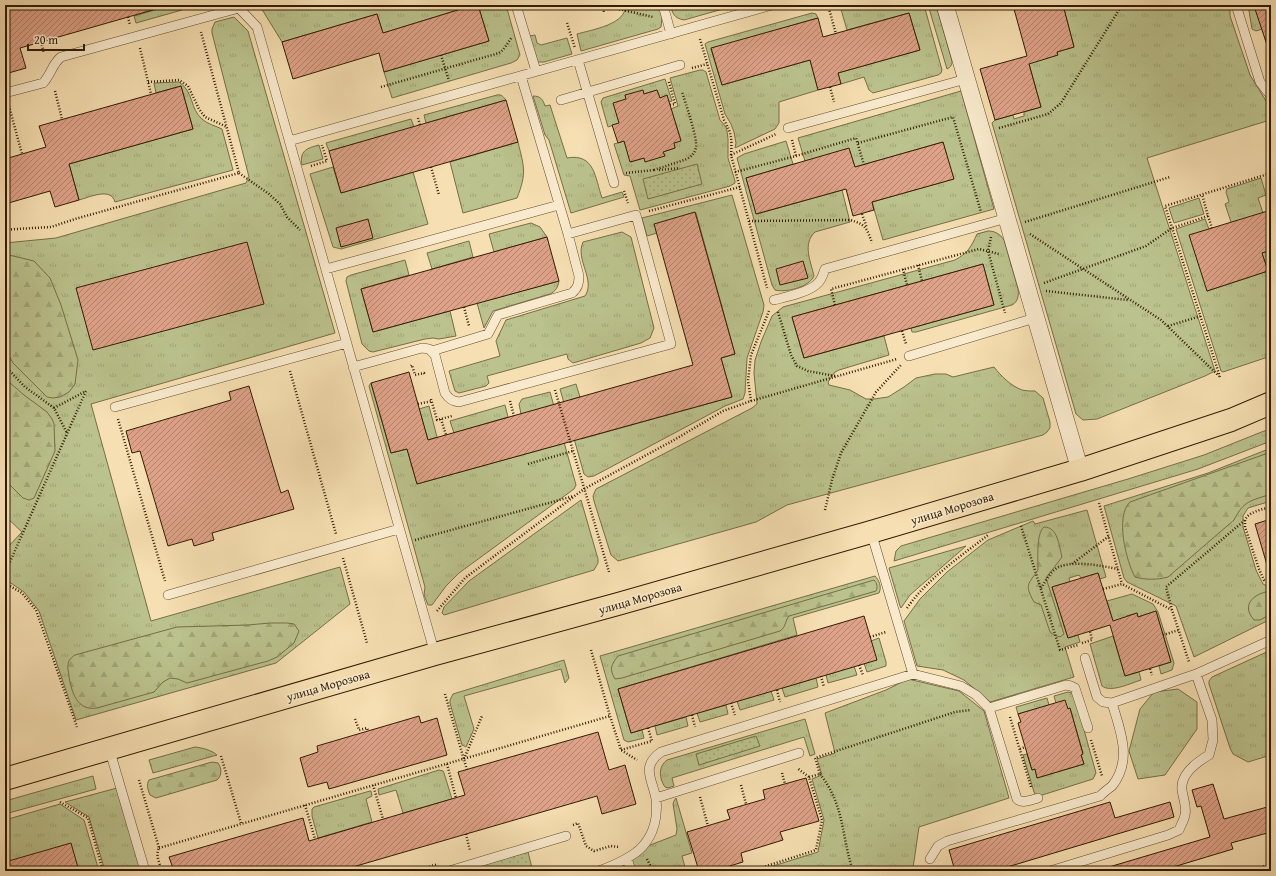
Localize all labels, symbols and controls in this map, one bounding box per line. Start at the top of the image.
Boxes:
scale bar [28,26,84,52]
text: 20 m [34,31,58,48]
street label: улица Морозова [907,487,996,529]
street label: улица Морозова [595,578,684,618]
street label: улица Морозова [283,665,372,705]

